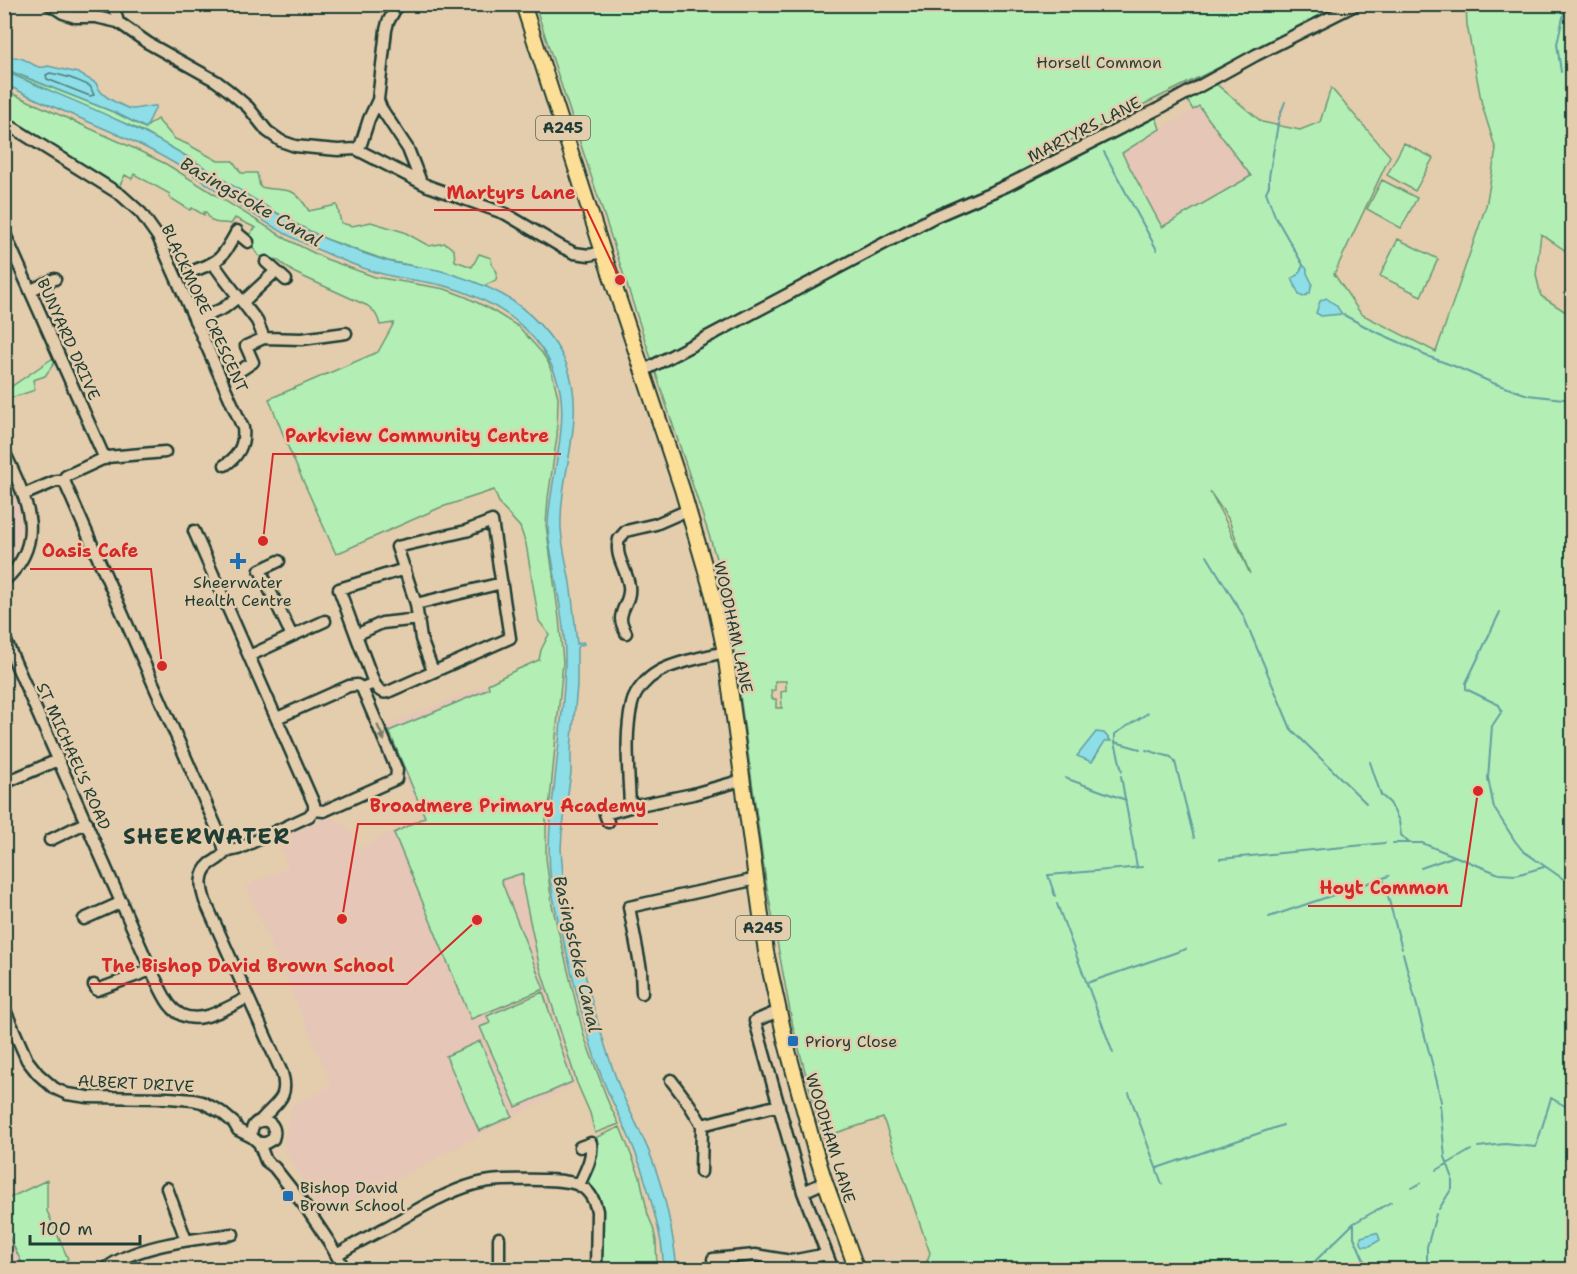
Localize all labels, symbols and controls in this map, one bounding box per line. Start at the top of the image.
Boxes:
park label: Horsell Common [1036,52,1162,73]
street label: MARTYRS LANE [1024,92,1145,167]
road number: A245 [536,116,590,140]
water label: Basingstoke Canal [175,151,327,253]
callout: Martyrs Lane [434,174,587,210]
text: Martyrs Lane [446,181,576,205]
street label: BLACKMORE CRESCENT [156,221,253,396]
street label: BUNYARD DRIVE [32,275,105,403]
callout: Parkview Community Centre [273,418,561,454]
text: Parkview Community Centre [285,424,549,448]
callout: Oasis Cafe [30,533,151,569]
text: Oasis Cafe [42,539,138,563]
marker: Sheerwater Health Centre [229,552,247,570]
street label: WOODHAM LANE [709,559,758,695]
place label: Sheerwater Health Centre [184,572,292,611]
street label: ST MICHAEL'S ROAD [32,679,116,833]
one-way arrow [377,725,386,742]
callout: Broadmere Primary Academy [358,788,658,824]
text: Broadmere Primary Academy [370,794,646,818]
district label: SHEERWATER [123,822,291,851]
callout: Hoyt Common [1308,870,1461,906]
water label: Basingstoke Canal [547,873,607,1035]
text: Hoyt Common [1320,876,1449,900]
road number: A245 [736,916,790,940]
callout: The Bishop David Brown School [90,948,407,984]
text: The Bishop David Brown School [102,954,394,978]
place label: Priory Close [805,1031,897,1052]
marker: Priory Close [786,1034,800,1048]
street label: ALBERT DRIVE [77,1070,195,1097]
street label: WOODHAM LANE [801,1071,860,1206]
place label: Bishop David Brown School [300,1177,405,1216]
marker: Bishop David Brown School [281,1189,295,1203]
scale bar [30,1208,140,1246]
text: 100 m [39,1217,93,1241]

